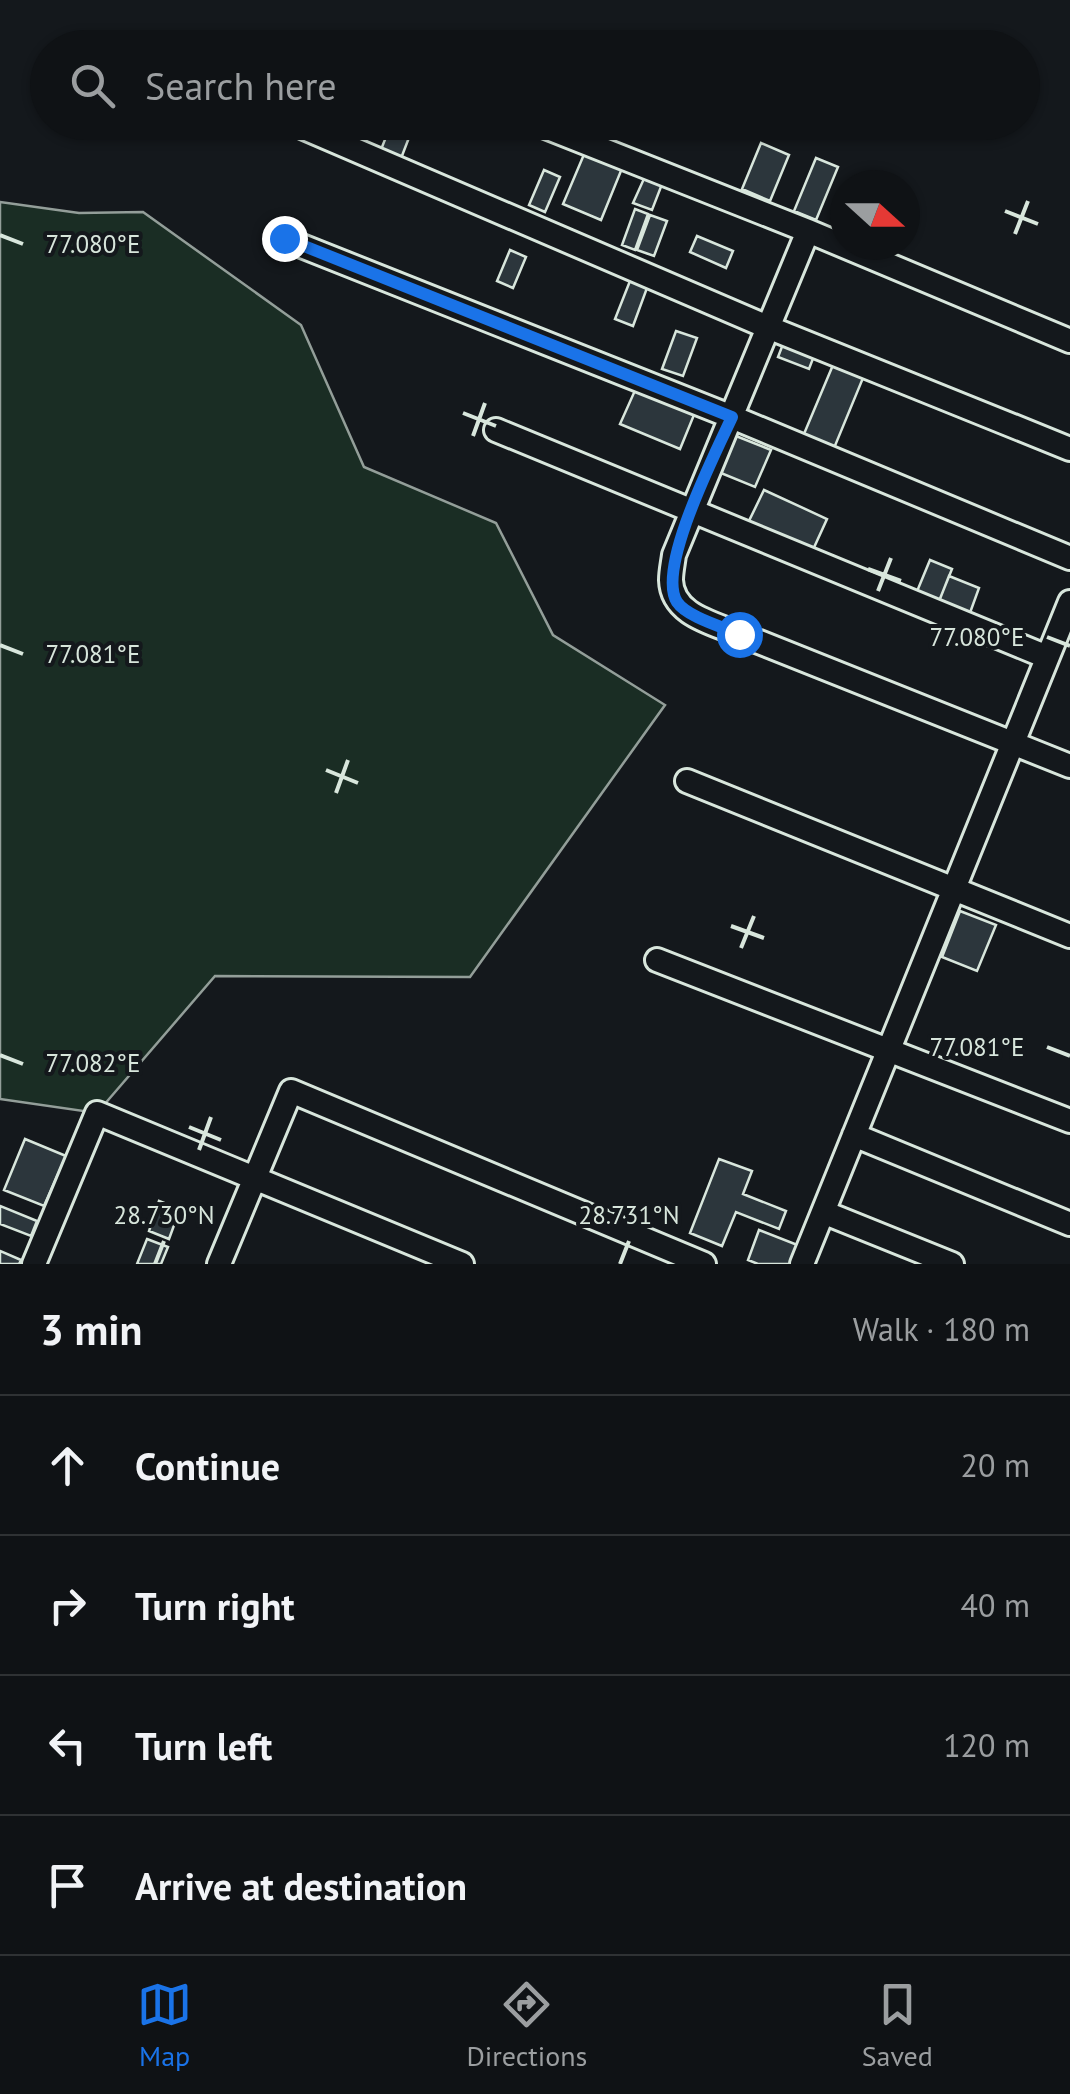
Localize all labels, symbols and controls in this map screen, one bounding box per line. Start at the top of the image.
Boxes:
search box [30,30,1040,140]
icon: search [65,58,120,113]
text: Search here [145,61,337,110]
north arrow [830,170,920,260]
route end [262,216,308,262]
text: 77.080°E [46,228,140,260]
route start [717,612,763,658]
text: 77.080°E [930,621,1024,653]
text: 77.081°E [46,638,140,670]
text: 77.081°E [930,1031,1024,1063]
text: 77.082°E [46,1047,140,1079]
text: 28.730°N [114,1199,214,1231]
text: 28.731°N [579,1199,679,1231]
text: 3 min [40,1302,142,1357]
text: Walk · 180 m [853,1308,1030,1350]
icon: ahead [40,1438,95,1493]
text: Continue [135,1441,280,1490]
text: 20 m [961,1444,1030,1486]
icon: right [40,1578,95,1633]
text: Turn right [135,1581,295,1630]
text: 40 m [961,1584,1030,1626]
icon: left [40,1718,95,1773]
text: Turn left [135,1721,272,1770]
text: 120 m [943,1724,1030,1766]
icon: arrive [40,1858,95,1913]
text: Arrive at destination [135,1861,467,1910]
tab: Map [137,1977,192,2074]
tab: Directions [466,1977,587,2074]
tab: Saved [862,1977,933,2074]

